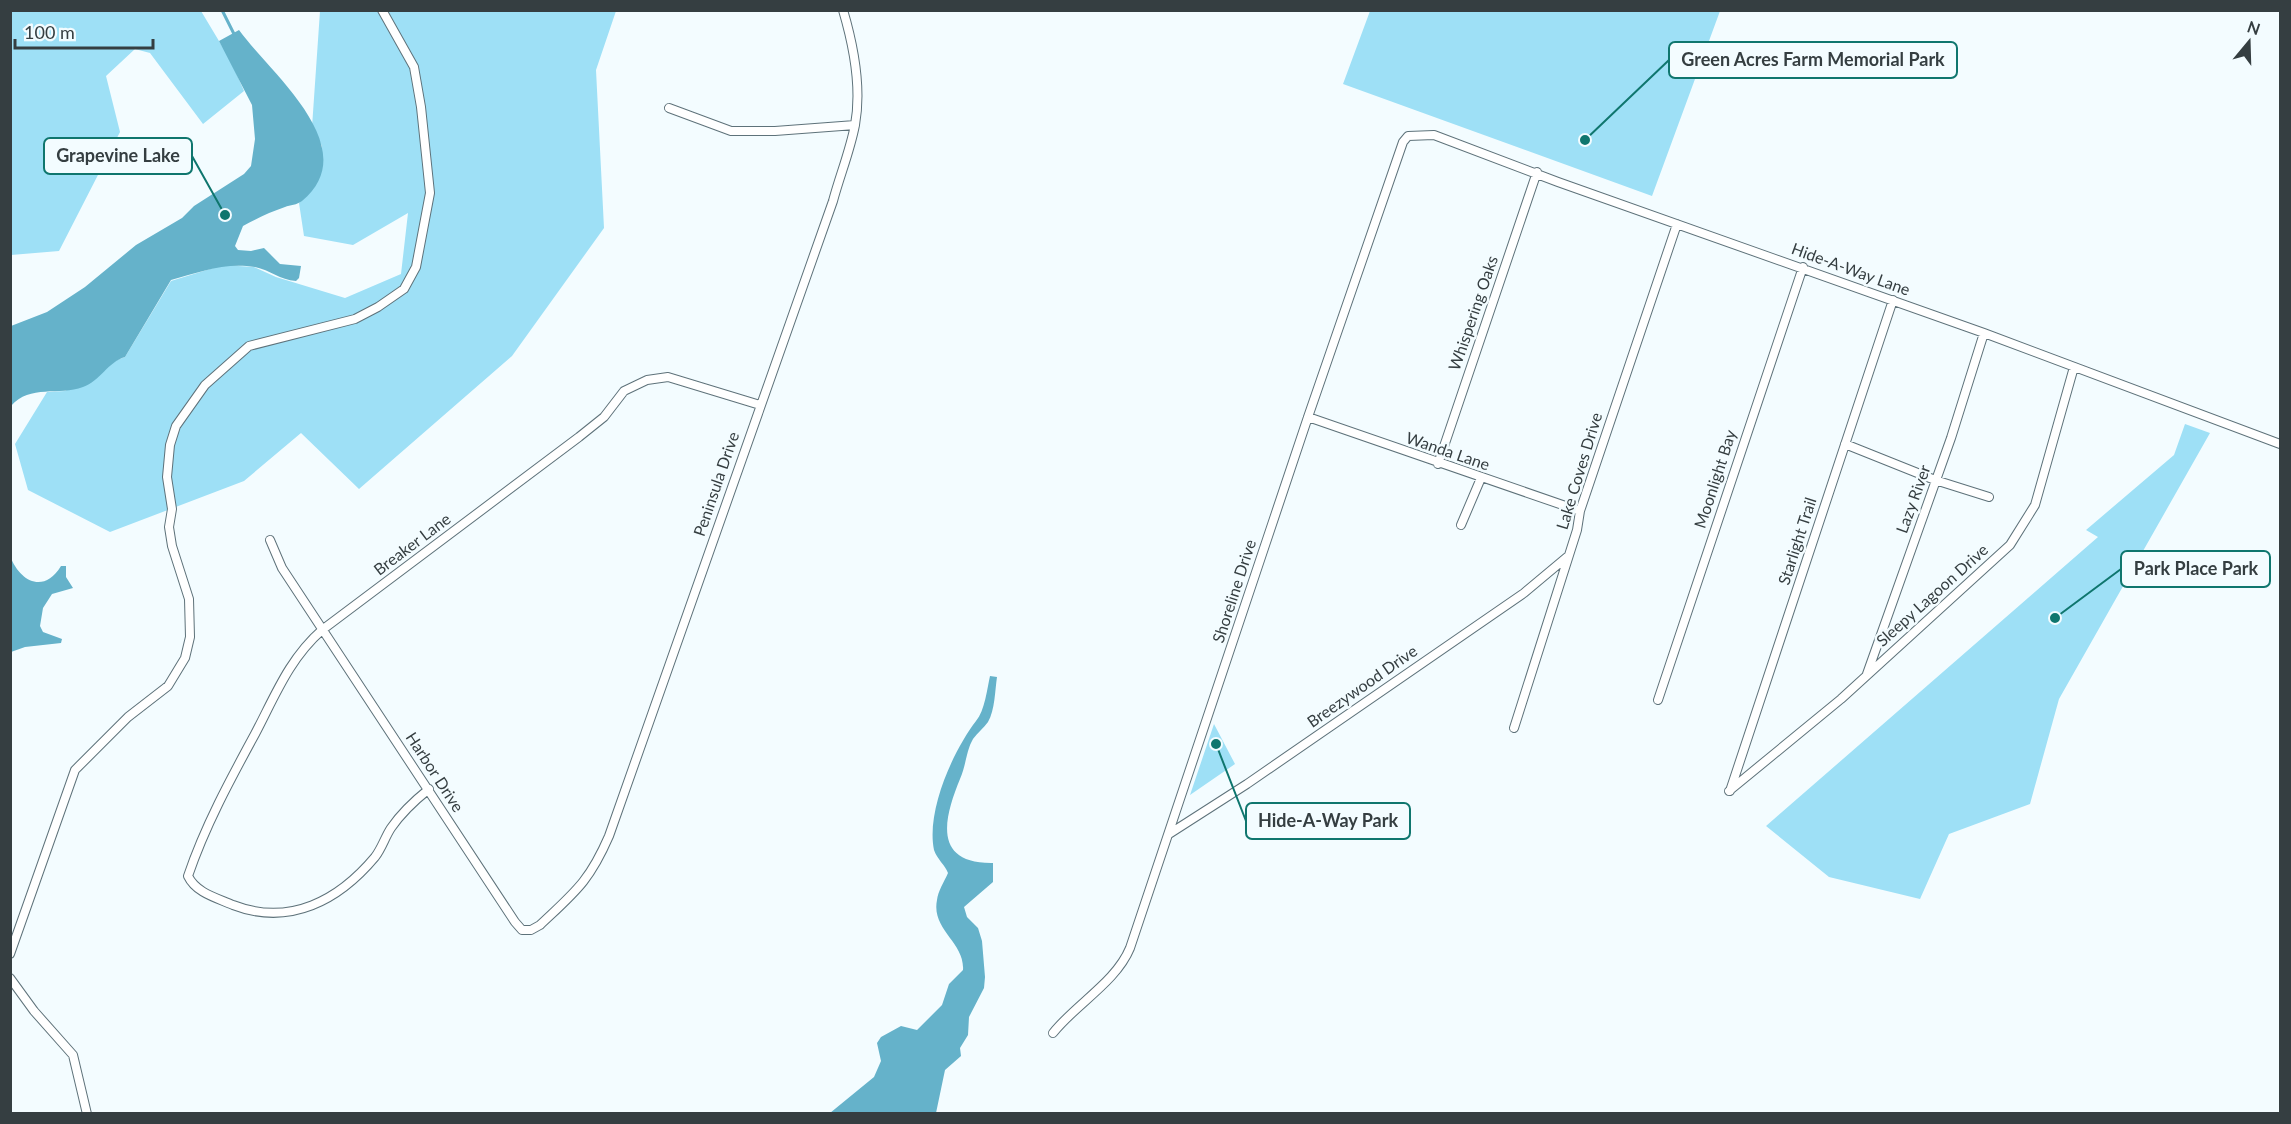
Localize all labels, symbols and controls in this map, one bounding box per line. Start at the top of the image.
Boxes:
scale bar [15,12,153,50]
north arrow [2219,12,2279,72]
text: N [2245,16,2263,38]
text: 100 m [24,21,75,43]
callout: Green Acres Farm Memorial Park [1669,42,1957,78]
text: Green Acres Farm Memorial Park [1681,48,1945,70]
callout: Grapevine Lake [44,138,192,174]
text: Grapevine Lake [56,144,180,166]
street label: Hide-A-Way Lane [1789,238,1913,299]
street label: Whispering Oaks [1444,253,1501,373]
street label: Lake Coves Drive [1552,410,1605,532]
street label: Moonlight Bay [1690,426,1740,531]
street label: Wanda Lane [1404,427,1492,474]
street label: Peninsula Drive [689,429,742,539]
street label: Lazy River [1891,462,1934,536]
street label: Starlight Trail [1773,495,1820,587]
street label: Breaker Lane [370,509,454,579]
street label: Shoreline Drive [1208,537,1259,645]
street label: Sleepy Lagoon Drive [1872,540,1991,650]
callout: Park Place Park [2121,551,2270,587]
text: Park Place Park [2134,557,2259,579]
street label: Breezywood Drive [1303,641,1420,731]
street label: Harbor Drive [403,728,468,815]
callout: Hide-A-Way Park [1246,803,1410,839]
text: Hide-A-Way Park [1258,809,1398,831]

